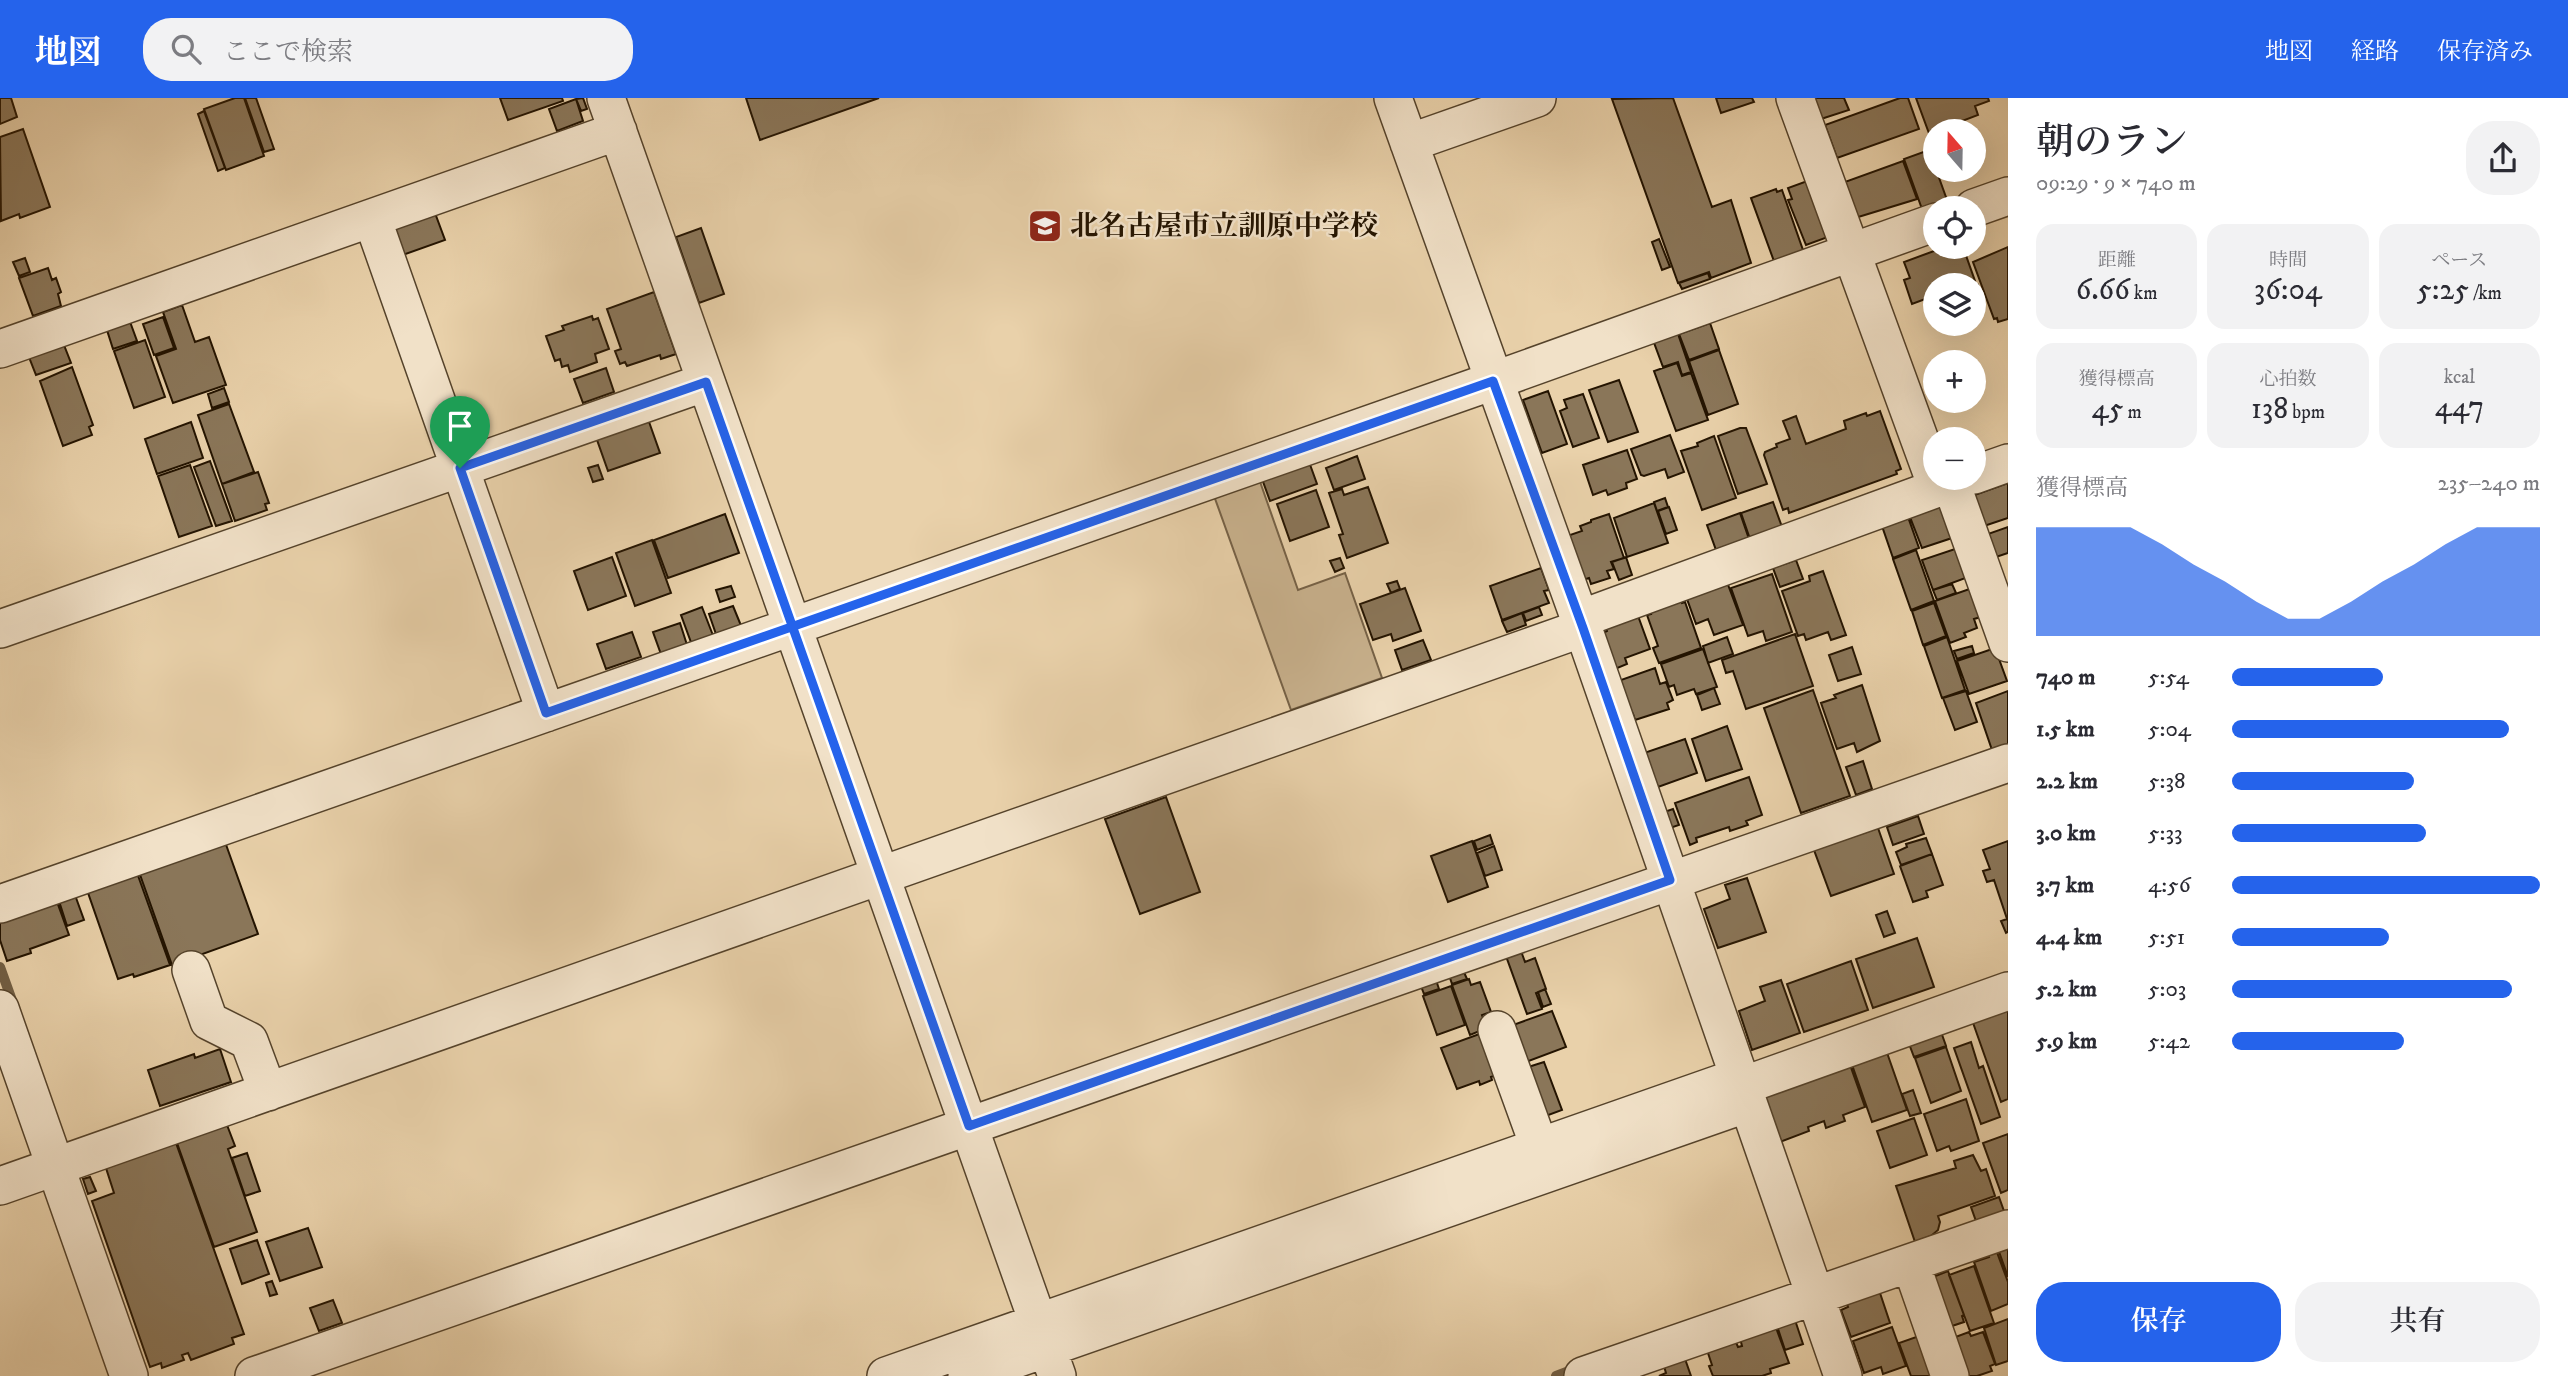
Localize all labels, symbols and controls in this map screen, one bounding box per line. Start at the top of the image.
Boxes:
search box [143,18,633,81]
icon: search [167,30,205,68]
text: 地図 [35,33,101,74]
text: ここで検索 [223,36,353,69]
text: 地図 [2265,37,2313,67]
text: 経路 [2351,37,2399,67]
text: 保存済み [2437,37,2533,67]
north arrow [1923,119,1986,182]
map controls [1923,119,1986,490]
text: 朝のラン [2036,119,2188,167]
button: share [2466,121,2540,195]
text: 09:29 · 9 × 740 m [2036,169,2196,198]
button: locate [1923,196,1986,259]
school or university icon: 北名古屋市立訓原中学校 [1026,207,1064,245]
place label: 北名古屋市立訓原中学校 [1070,209,1378,244]
text: 距離 [2098,249,2136,272]
text: 時間 [2269,249,2307,272]
text: ペース [2431,249,2487,272]
text: 6.66 [2076,272,2130,309]
text: 36:04 [2254,272,2322,309]
text: 5:25 [2417,272,2469,309]
button: layers [1923,273,1986,336]
text: km [2130,282,2158,305]
text: /km [2469,282,2502,305]
button: + [1923,350,1986,413]
text: kcal [2444,366,2475,389]
text: 獲得標高 [2079,368,2155,391]
text: 心拍数 [2259,368,2317,391]
text: 447 [2435,389,2484,426]
text: 45 [2091,391,2123,428]
text: 138 [2251,391,2288,428]
pin [430,396,490,468]
text: m [2123,401,2142,424]
text: bpm [2288,401,2325,424]
icon: arrive [441,407,479,445]
button: − [1923,427,1986,490]
text: 235–240 m [2437,469,2540,498]
text: 獲得標高 [2036,474,2128,503]
text: 740 m [2036,663,2096,692]
text: 5:54 [2148,663,2189,692]
text: 1.5 km [2036,715,2095,744]
text: 5:04 [2148,715,2191,744]
text: 2.2 km [2036,767,2098,796]
text: 5:38 [2148,767,2186,796]
text: 3.0 km [2036,819,2096,848]
text: 5:33 [2148,819,2183,848]
text: 3.7 km [2036,871,2094,900]
text: 4:56 [2148,871,2191,900]
text: 4.4 km [2036,923,2102,952]
text: 5:51 [2148,923,2185,952]
text: 5.2 km [2036,975,2097,1004]
text: 5:03 [2148,975,2186,1004]
text: 5.9 km [2036,1027,2097,1056]
text: 5:42 [2148,1027,2190,1056]
button: 保存 [2036,1282,2281,1362]
button: 共有 [2295,1282,2540,1362]

